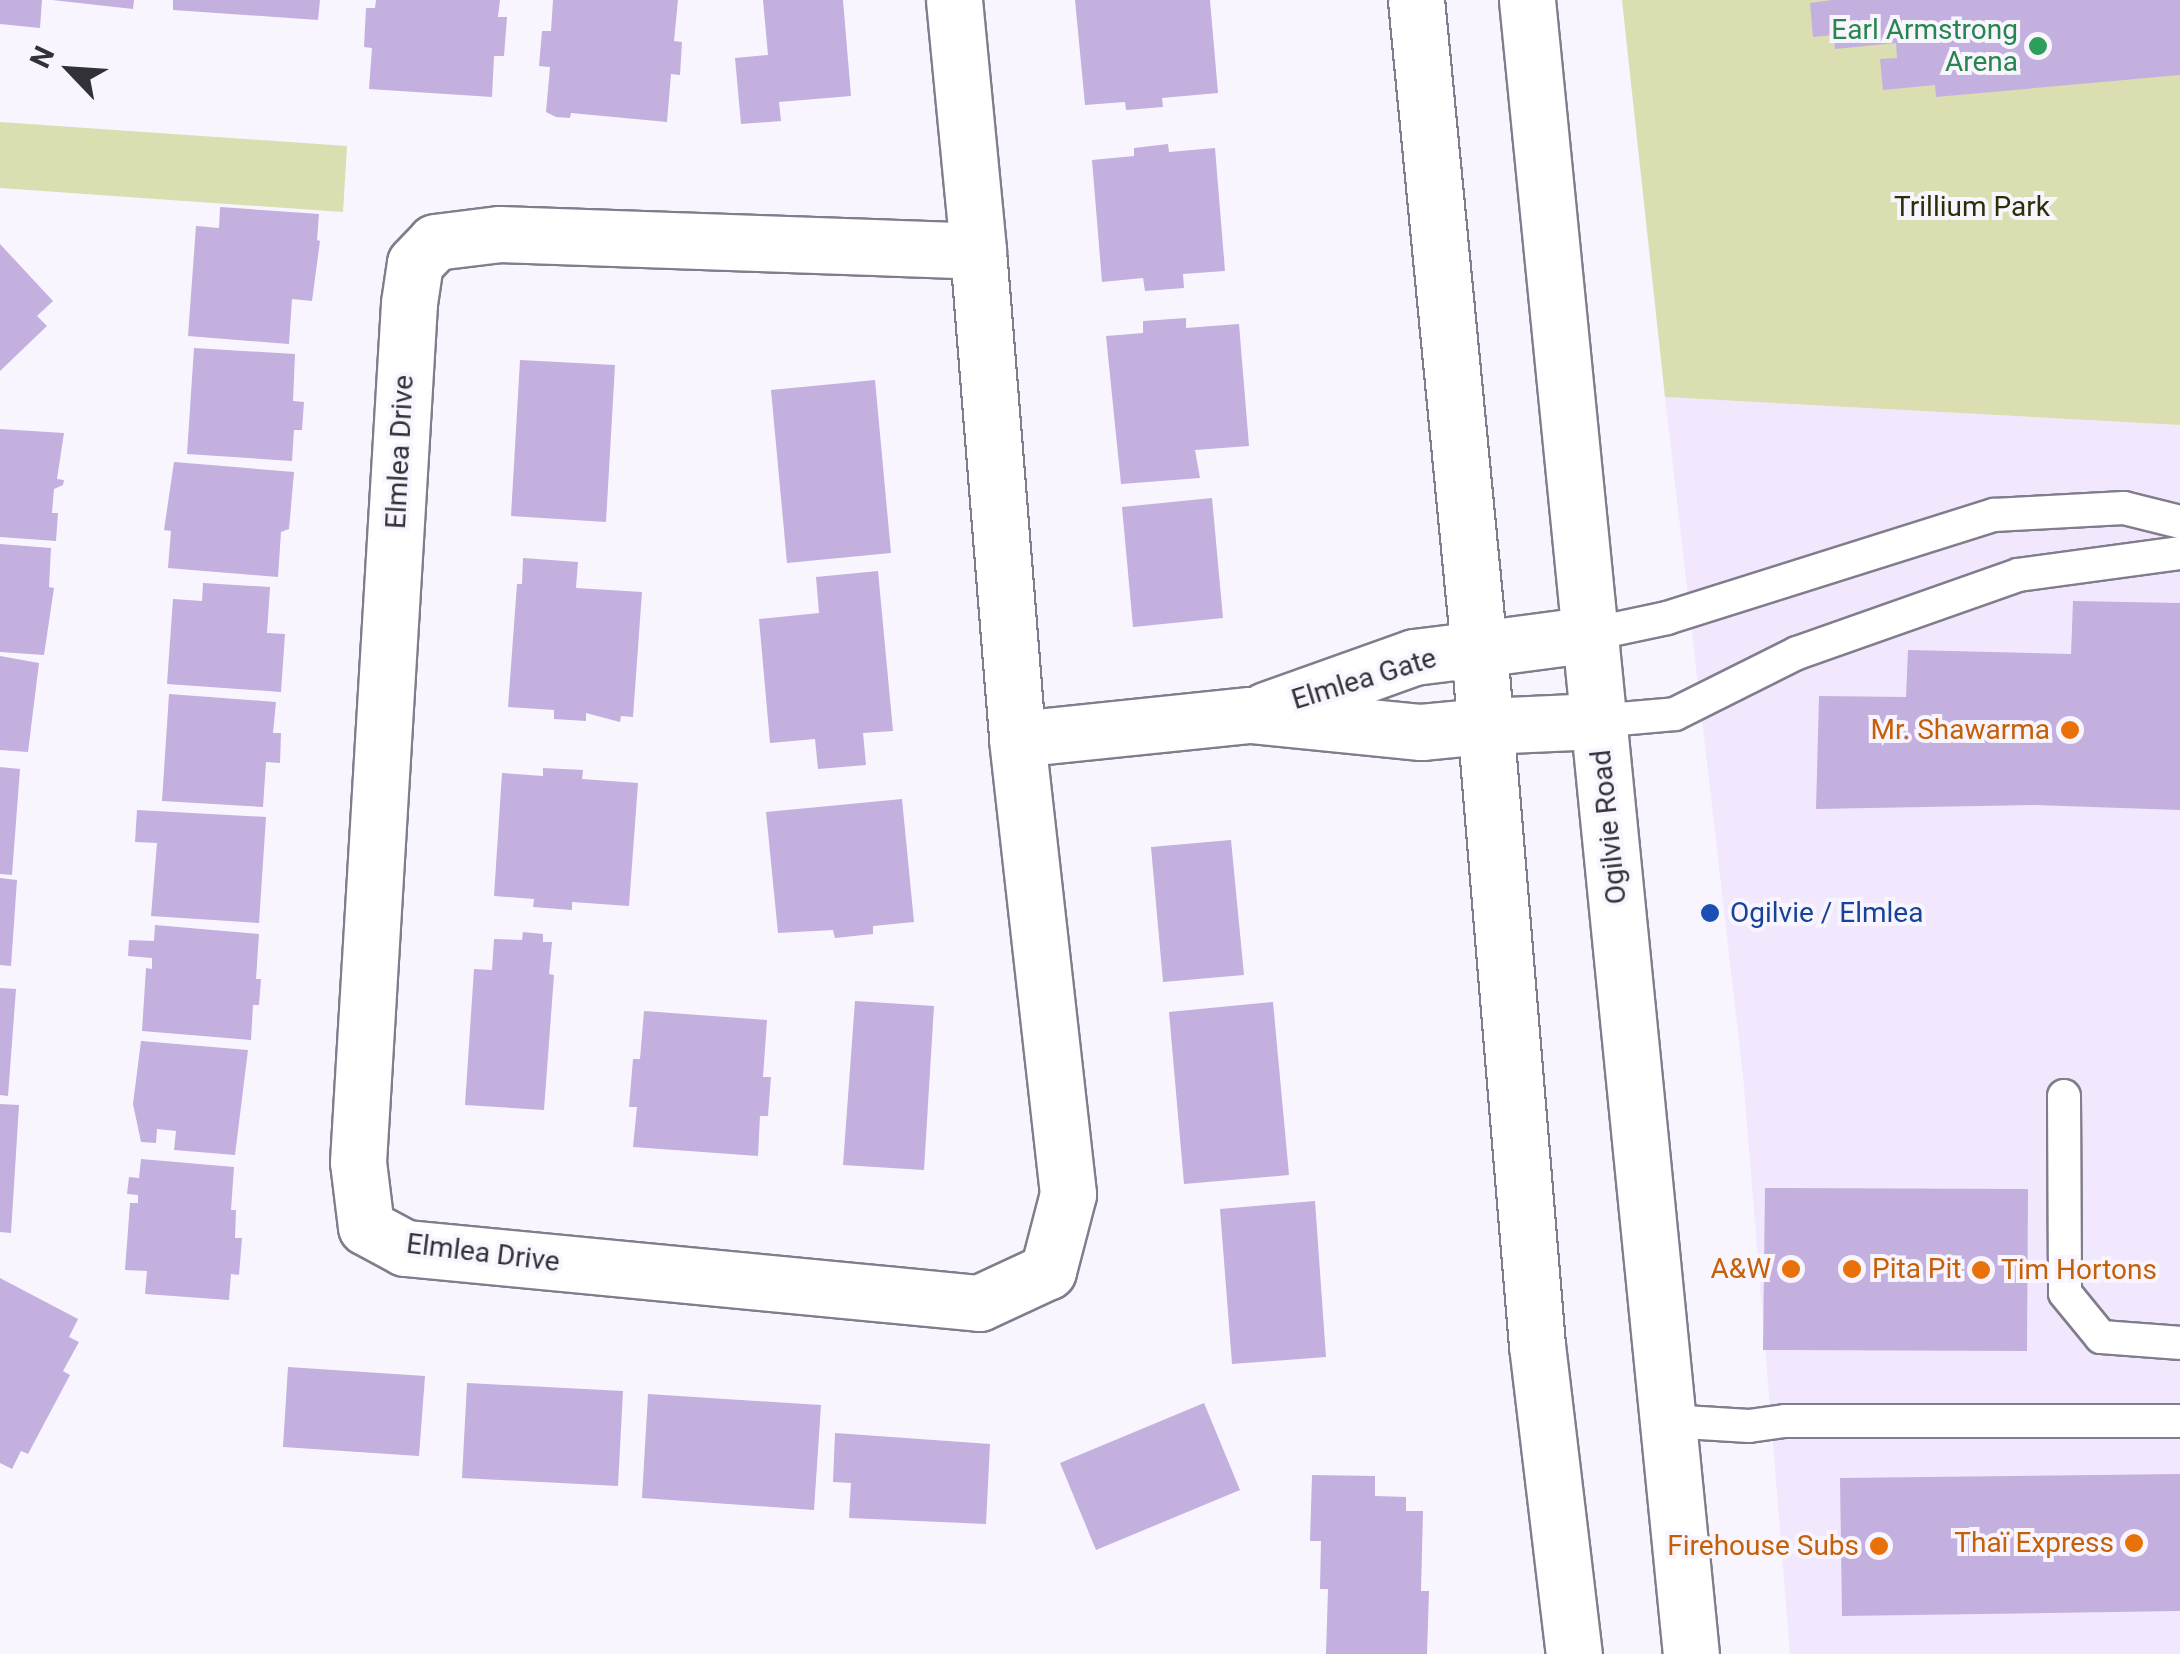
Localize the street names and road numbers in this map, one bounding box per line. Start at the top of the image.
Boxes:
street label: Elmlea Drive [379,374,421,530]
street label: Elmlea Gate [1288,641,1440,717]
street label: Ogilvie Road [1584,748,1634,906]
street label: Elmlea Drive [405,1227,561,1279]

